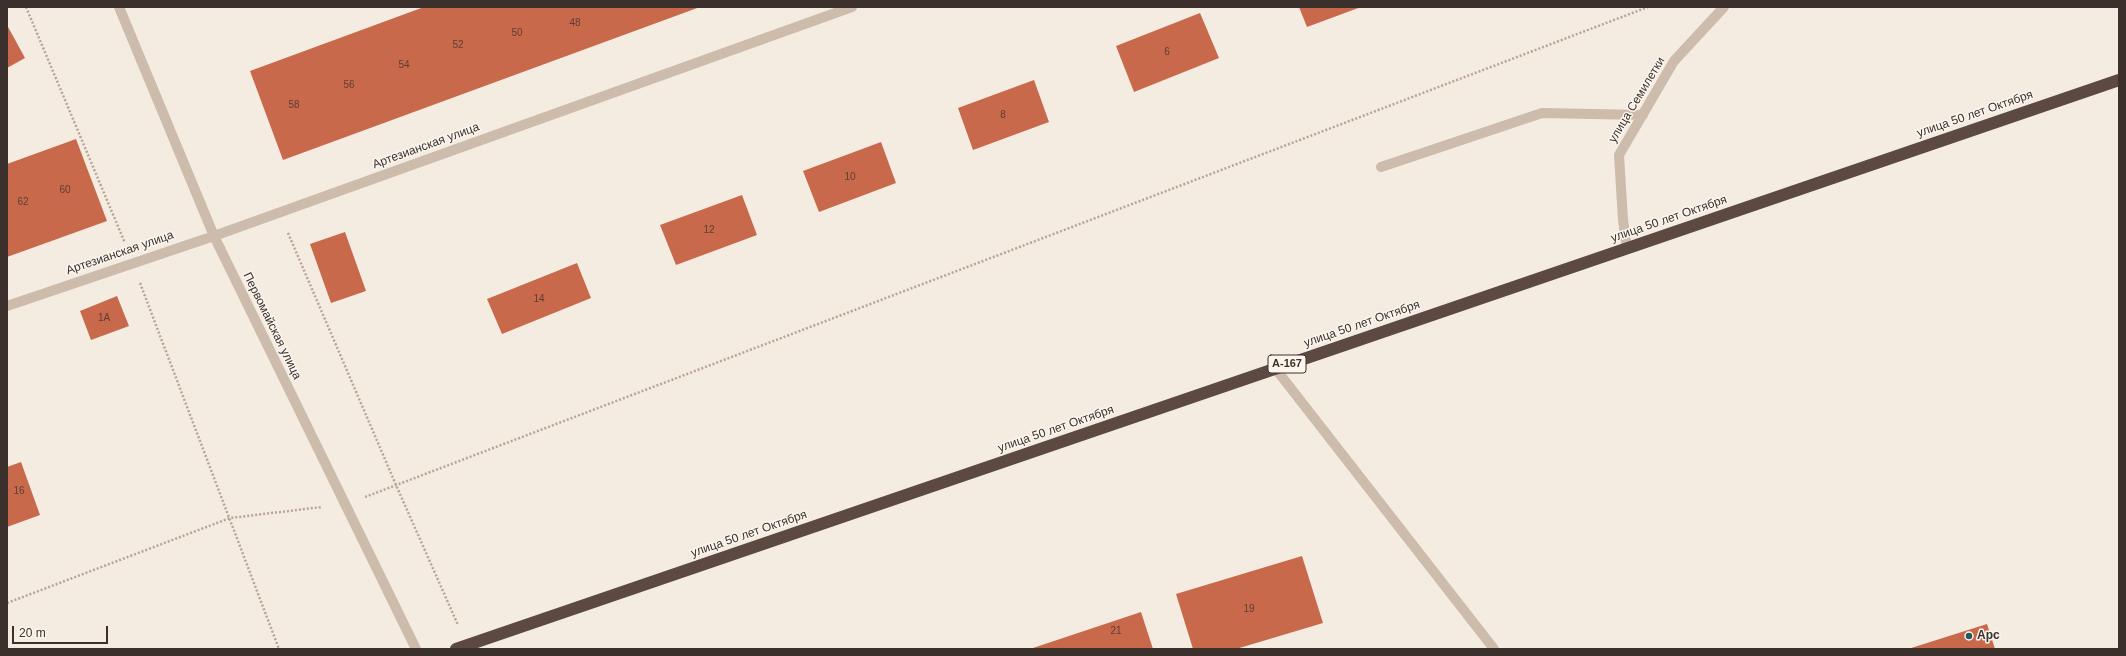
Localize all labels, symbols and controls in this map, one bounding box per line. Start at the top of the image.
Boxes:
house number: 48 [569,17,581,29]
house number: 50 [511,27,523,39]
house number: 52 [452,39,464,51]
house number: 6 [1164,46,1170,58]
street label: улица Семилетки [1606,55,1668,145]
house number: 54 [398,59,410,71]
house number: 56 [343,79,355,91]
street label: улица 50 лет Октября [1915,87,2035,141]
house number: 58 [288,99,300,111]
house number: 8 [1000,109,1006,121]
street label: Артезианская улица [371,120,481,172]
house number: 10 [844,171,856,183]
house number: 60 [59,184,71,196]
street label: улица 50 лет Октября [1609,192,1729,246]
house number: 62 [17,196,29,208]
house number: 12 [703,224,715,236]
street label: Артезианская улица [64,228,176,278]
street label: Первомайская улица [240,270,304,382]
house number: 14 [533,293,545,305]
street label: улица 50 лет Октября [1302,297,1422,351]
house number: 1А [98,312,110,324]
road number: А-167 [1268,355,1306,373]
street label: улица 50 лет Октября [996,402,1116,456]
house number: 16 [13,485,25,497]
street label: улица 50 лет Октября [689,507,809,561]
house number: 19 [1243,603,1255,615]
scale bar [14,618,110,644]
house number: 21 [1110,625,1122,637]
text: 20 m [19,626,46,640]
place label: Арс [1977,629,2000,643]
marker: Арс [1964,631,1974,641]

